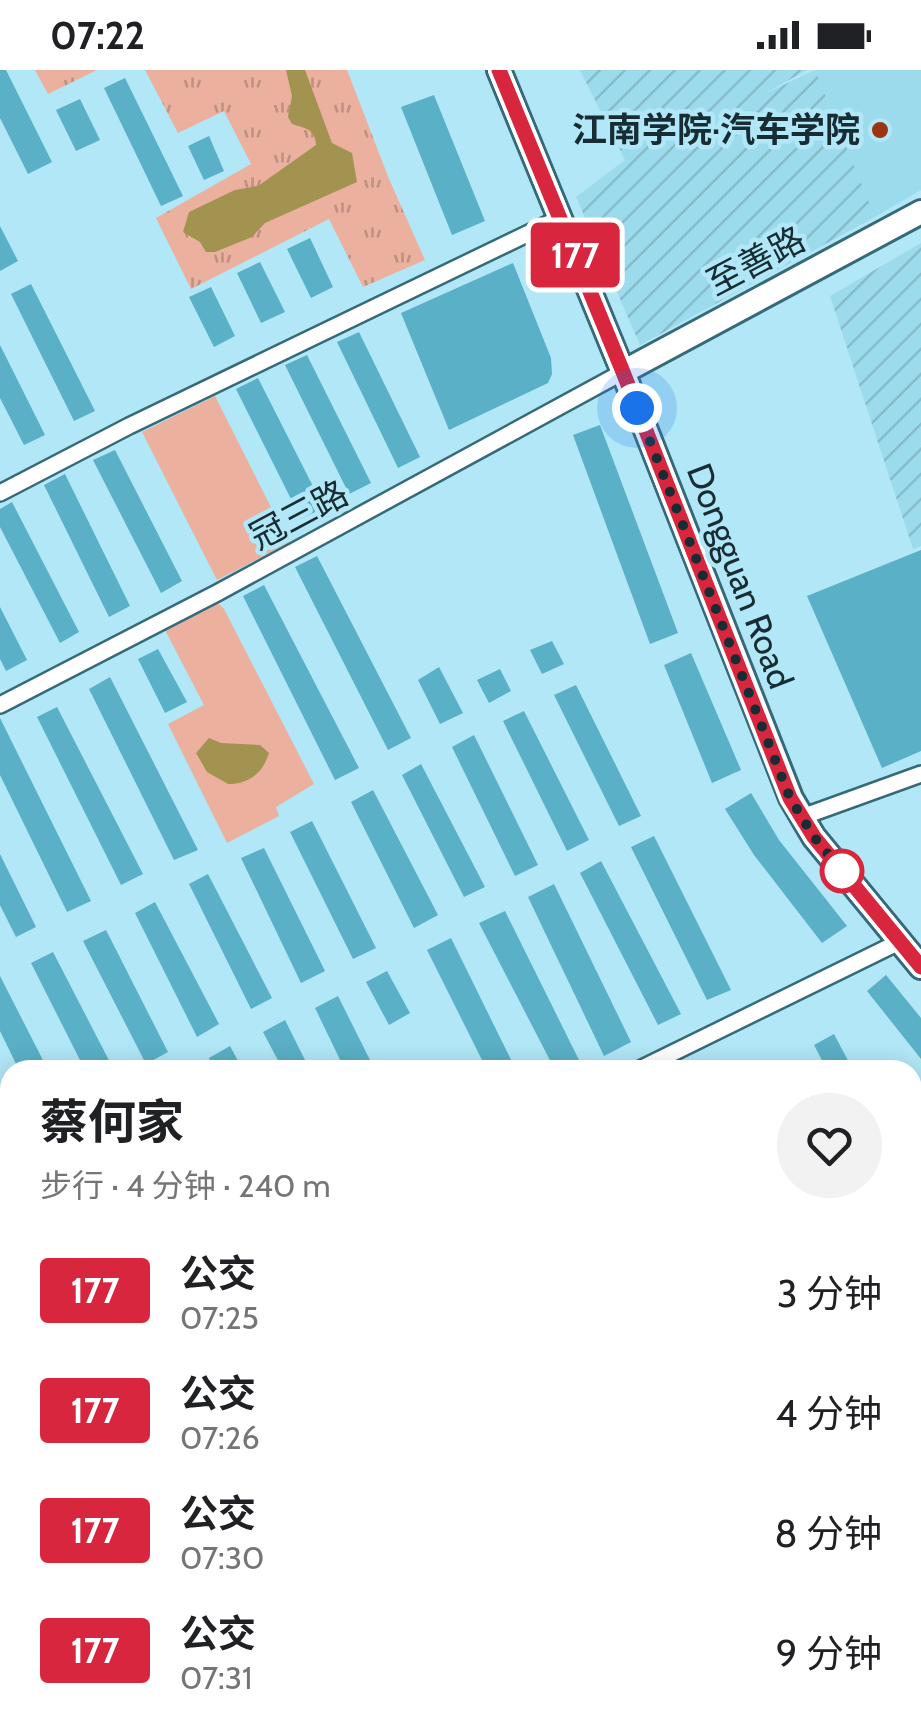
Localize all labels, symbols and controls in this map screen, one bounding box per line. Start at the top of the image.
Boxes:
text: 07:22 [50,12,145,59]
place label: 江南学院·汽车学院 [572,108,860,151]
marker: 江南学院·汽车学院 [869,119,891,141]
street label: 至善路 [699,217,812,304]
line badge: 177 [518,222,632,288]
text: 177 [551,234,599,277]
your location [612,383,662,433]
street label: Dongguan Road [678,457,803,694]
street label: 冠三路 [242,471,355,558]
unlabelled marker [821,850,863,892]
text: 蔡何家 [40,1093,184,1151]
button: heart [777,1093,882,1198]
text: 步行 · 4 分钟 · 240 m [40,1166,331,1205]
text: 公交 [180,1250,256,1297]
text: 177 [71,1269,119,1312]
text: 3 分钟 [777,1270,882,1317]
text: 07:25 [180,1298,259,1337]
text: 公交 [180,1370,256,1417]
text: 177 [71,1389,119,1432]
text: 4 分钟 [775,1390,882,1437]
text: 07:26 [180,1418,260,1457]
text: 公交 [180,1490,256,1537]
text: 177 [71,1509,119,1552]
text: 8 分钟 [774,1510,882,1557]
text: 07:30 [180,1538,264,1577]
text: 公交 [180,1610,256,1657]
text: 177 [71,1629,119,1672]
text: 9 分钟 [776,1630,882,1677]
text: 07:31 [180,1658,252,1697]

